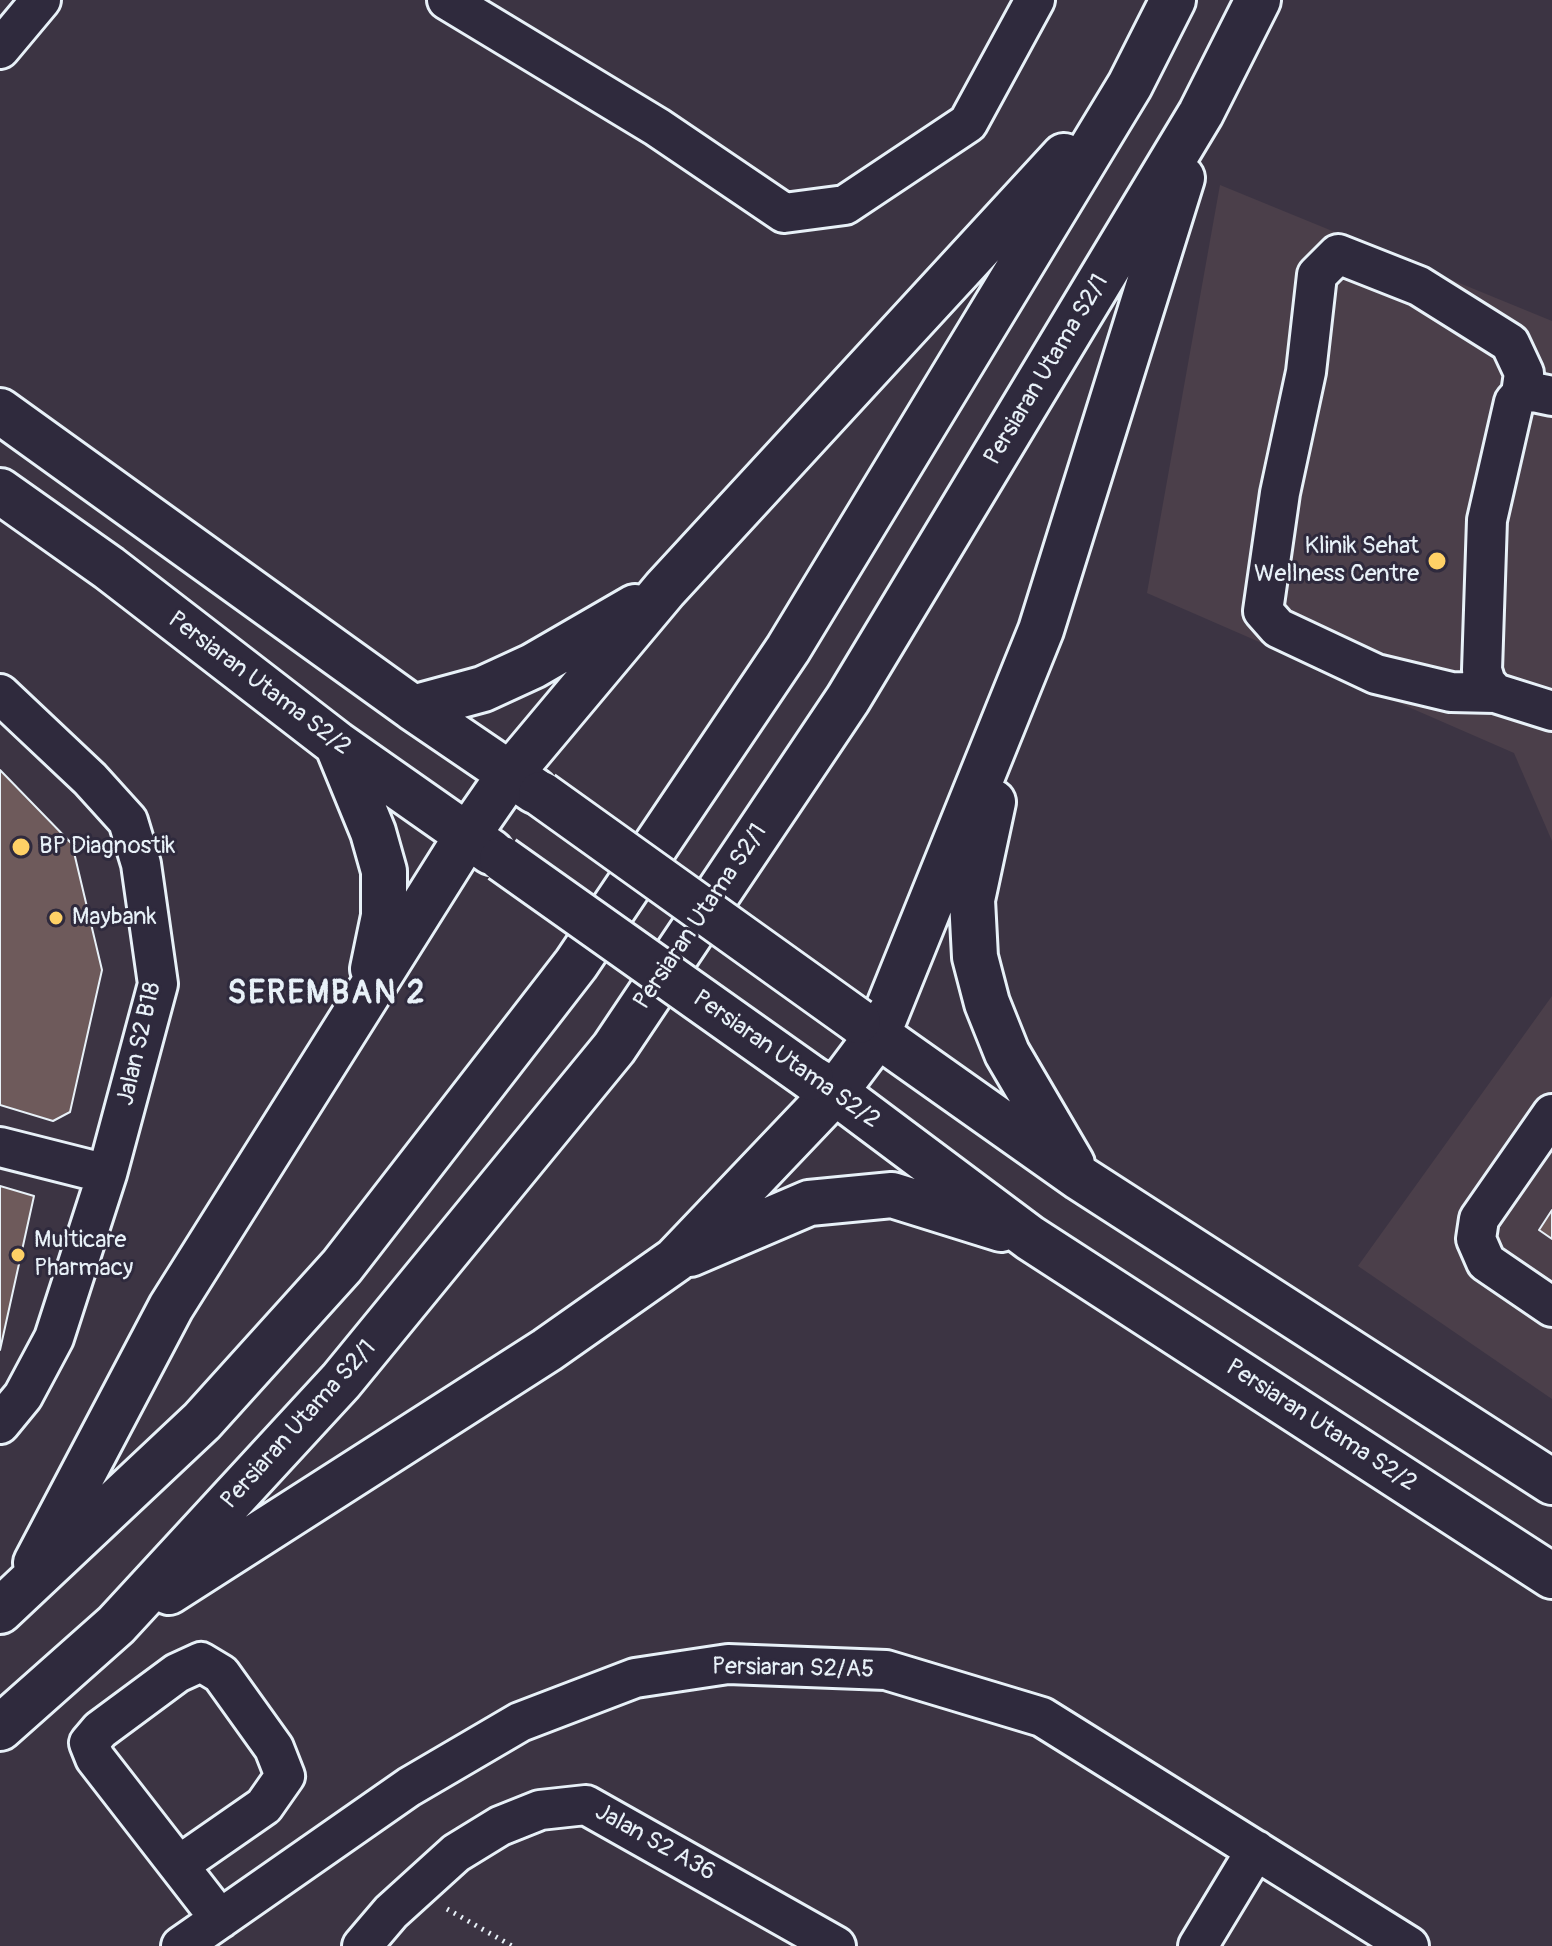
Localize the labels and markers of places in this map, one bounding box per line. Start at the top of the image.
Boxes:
place label: Klinik Sehat Wellness Centre [1254,533,1419,589]
marker: Klinik Sehat Wellness Centre [1426,550,1448,572]
place label: BP Diagnostik [39,833,175,861]
marker: BP Diagnostik [10,836,32,858]
place label: Maybank [72,904,157,932]
marker: Maybank [47,909,65,927]
place label: Multicare Pharmacy [34,1227,133,1283]
marker: Multicare Pharmacy [9,1246,27,1264]

